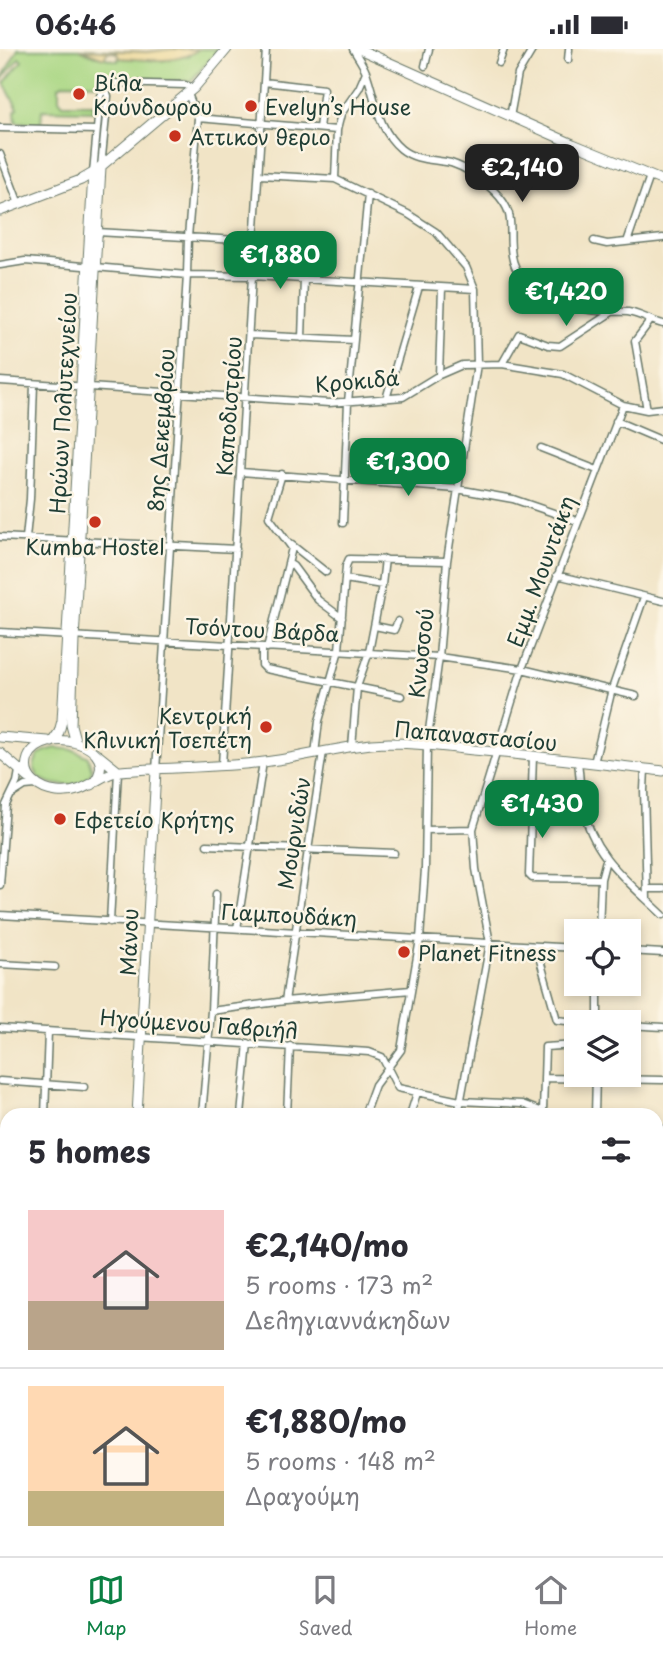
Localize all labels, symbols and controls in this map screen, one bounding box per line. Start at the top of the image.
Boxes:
text: 06:46 [35,5,116,44]
place label: Βίλα Κούνδουρου [93,66,212,122]
marker: Βίλα Κούνδουρου [71,86,87,102]
place label: Evelyn’s House [265,90,411,122]
marker: Evelyn’s House [243,98,259,114]
place label: Αττικον θεριο [189,120,331,152]
marker: Αττικον θεριο [167,128,183,144]
pin: €2,140 [465,145,579,204]
text: €2,140 [481,149,563,184]
pin: €1,880 [223,231,337,291]
text: €1,880 [240,236,320,271]
pin: €1,420 [509,268,623,328]
text: €1,420 [525,273,607,308]
street label: Ηρώων Πολυτεχνείου [40,291,84,515]
street label: Καποδιστρίου [207,335,249,477]
street label: 8ης Δεκεμβρίου [138,347,182,513]
street label: Κροκιδά [313,360,401,400]
pin: €1,300 [351,439,465,498]
text: €1,300 [366,443,450,478]
street label: Εμμ. Μουντάκη [498,491,582,651]
marker: Kumba Hostel [87,514,103,530]
place label: Kumba Hostel [25,530,165,562]
street label: Κνωσσού [399,606,441,700]
street label: Τσόντου Βάρδα [184,609,340,649]
place label: Κεντρική Κλινική Τσεπέτη [83,699,252,755]
street label: Παπαναστασίου [393,712,559,758]
marker: Κεντρική Κλινική Τσεπέτη [258,719,274,735]
street label: Μουρνιδών [268,774,318,892]
pin: €1,430 [485,781,599,840]
text: €1,430 [501,785,583,820]
place label: Εφετείο Κρήτης [74,803,235,835]
marker: Εφετείο Κρήτης [52,811,68,827]
street label: Γιαμπουδάκη [220,894,358,934]
street label: Μάνου [111,908,145,976]
map controls [564,919,641,1087]
button: locate [564,919,641,996]
place label: Planet Fitness [418,936,557,968]
marker: Planet Fitness [396,944,412,960]
street label: Ηγούμενου Γαβριήλ [99,1000,299,1046]
button: layers [564,1010,641,1087]
text: 5 homes [28,1128,151,1173]
icon: filters [597,1131,635,1169]
text: €2,140/mo [245,1222,408,1267]
icon: home [84,1238,168,1322]
text: 5 rooms · 173 m² [245,1267,433,1302]
text: Δεληγιαννάκηδων [245,1302,451,1337]
text: €1,880/mo [245,1398,406,1443]
icon: home [84,1414,168,1498]
text: 5 rooms · 148 m² [245,1443,436,1478]
text: Δραγούμη [245,1478,360,1513]
tab: Map [86,1571,127,1641]
tab: Saved [298,1571,352,1641]
tab: Home [524,1571,577,1641]

